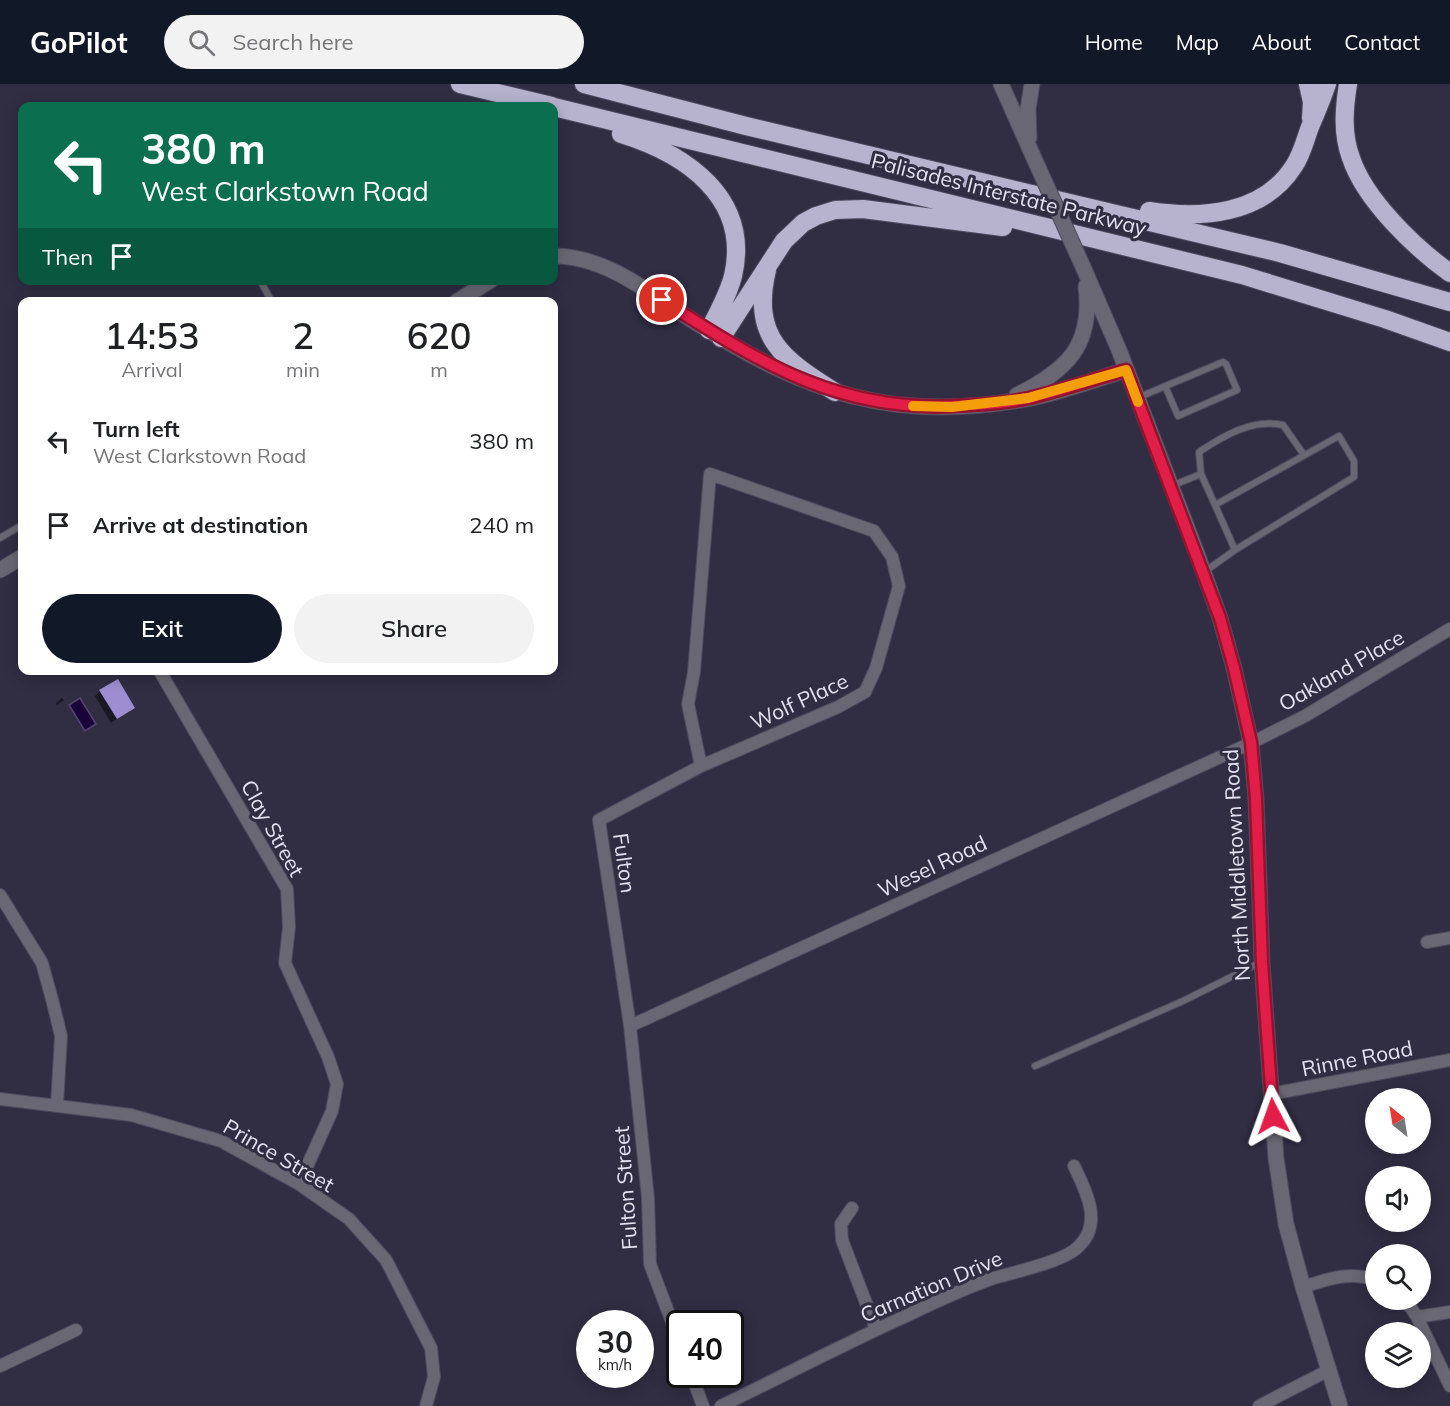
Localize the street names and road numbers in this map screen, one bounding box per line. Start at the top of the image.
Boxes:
street label: Palisades Interstate Parkway [869,147,1149,241]
street label: Oakland Place [1274,624,1408,716]
street label: Wolf Place [746,667,852,735]
street label: North Middletown Road [1217,748,1255,982]
street label: Clay Street [236,775,310,881]
street label: Wesel Road [873,829,991,903]
street label: Fulton [608,831,642,895]
street label: Rinne Road [1299,1035,1415,1081]
street label: Prince Street [219,1113,339,1197]
street label: Fulton Street [608,1125,642,1251]
street label: Carnation Drive [856,1244,1006,1328]

